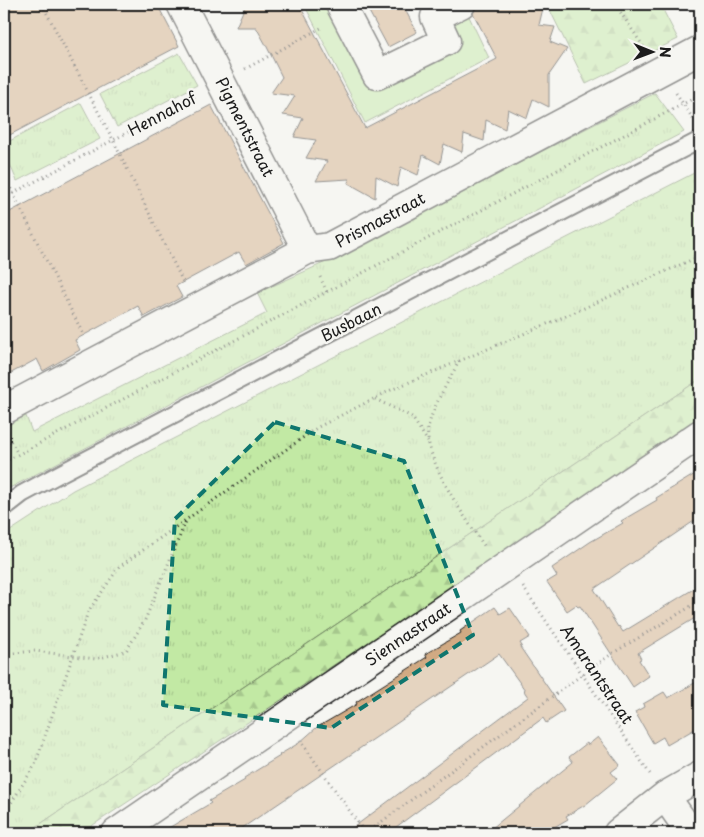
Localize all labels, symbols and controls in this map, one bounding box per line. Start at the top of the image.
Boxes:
north arrow [626,28,676,78]
text: N [655,47,676,58]
street label: Pigmentstraat [210,72,282,181]
street label: Hennahof [123,84,202,141]
street label: Prismastraat [330,185,429,253]
street label: Busbaan [316,296,385,347]
street label: Siennastraat [360,595,456,671]
street label: Amarantstraat [556,619,640,729]

